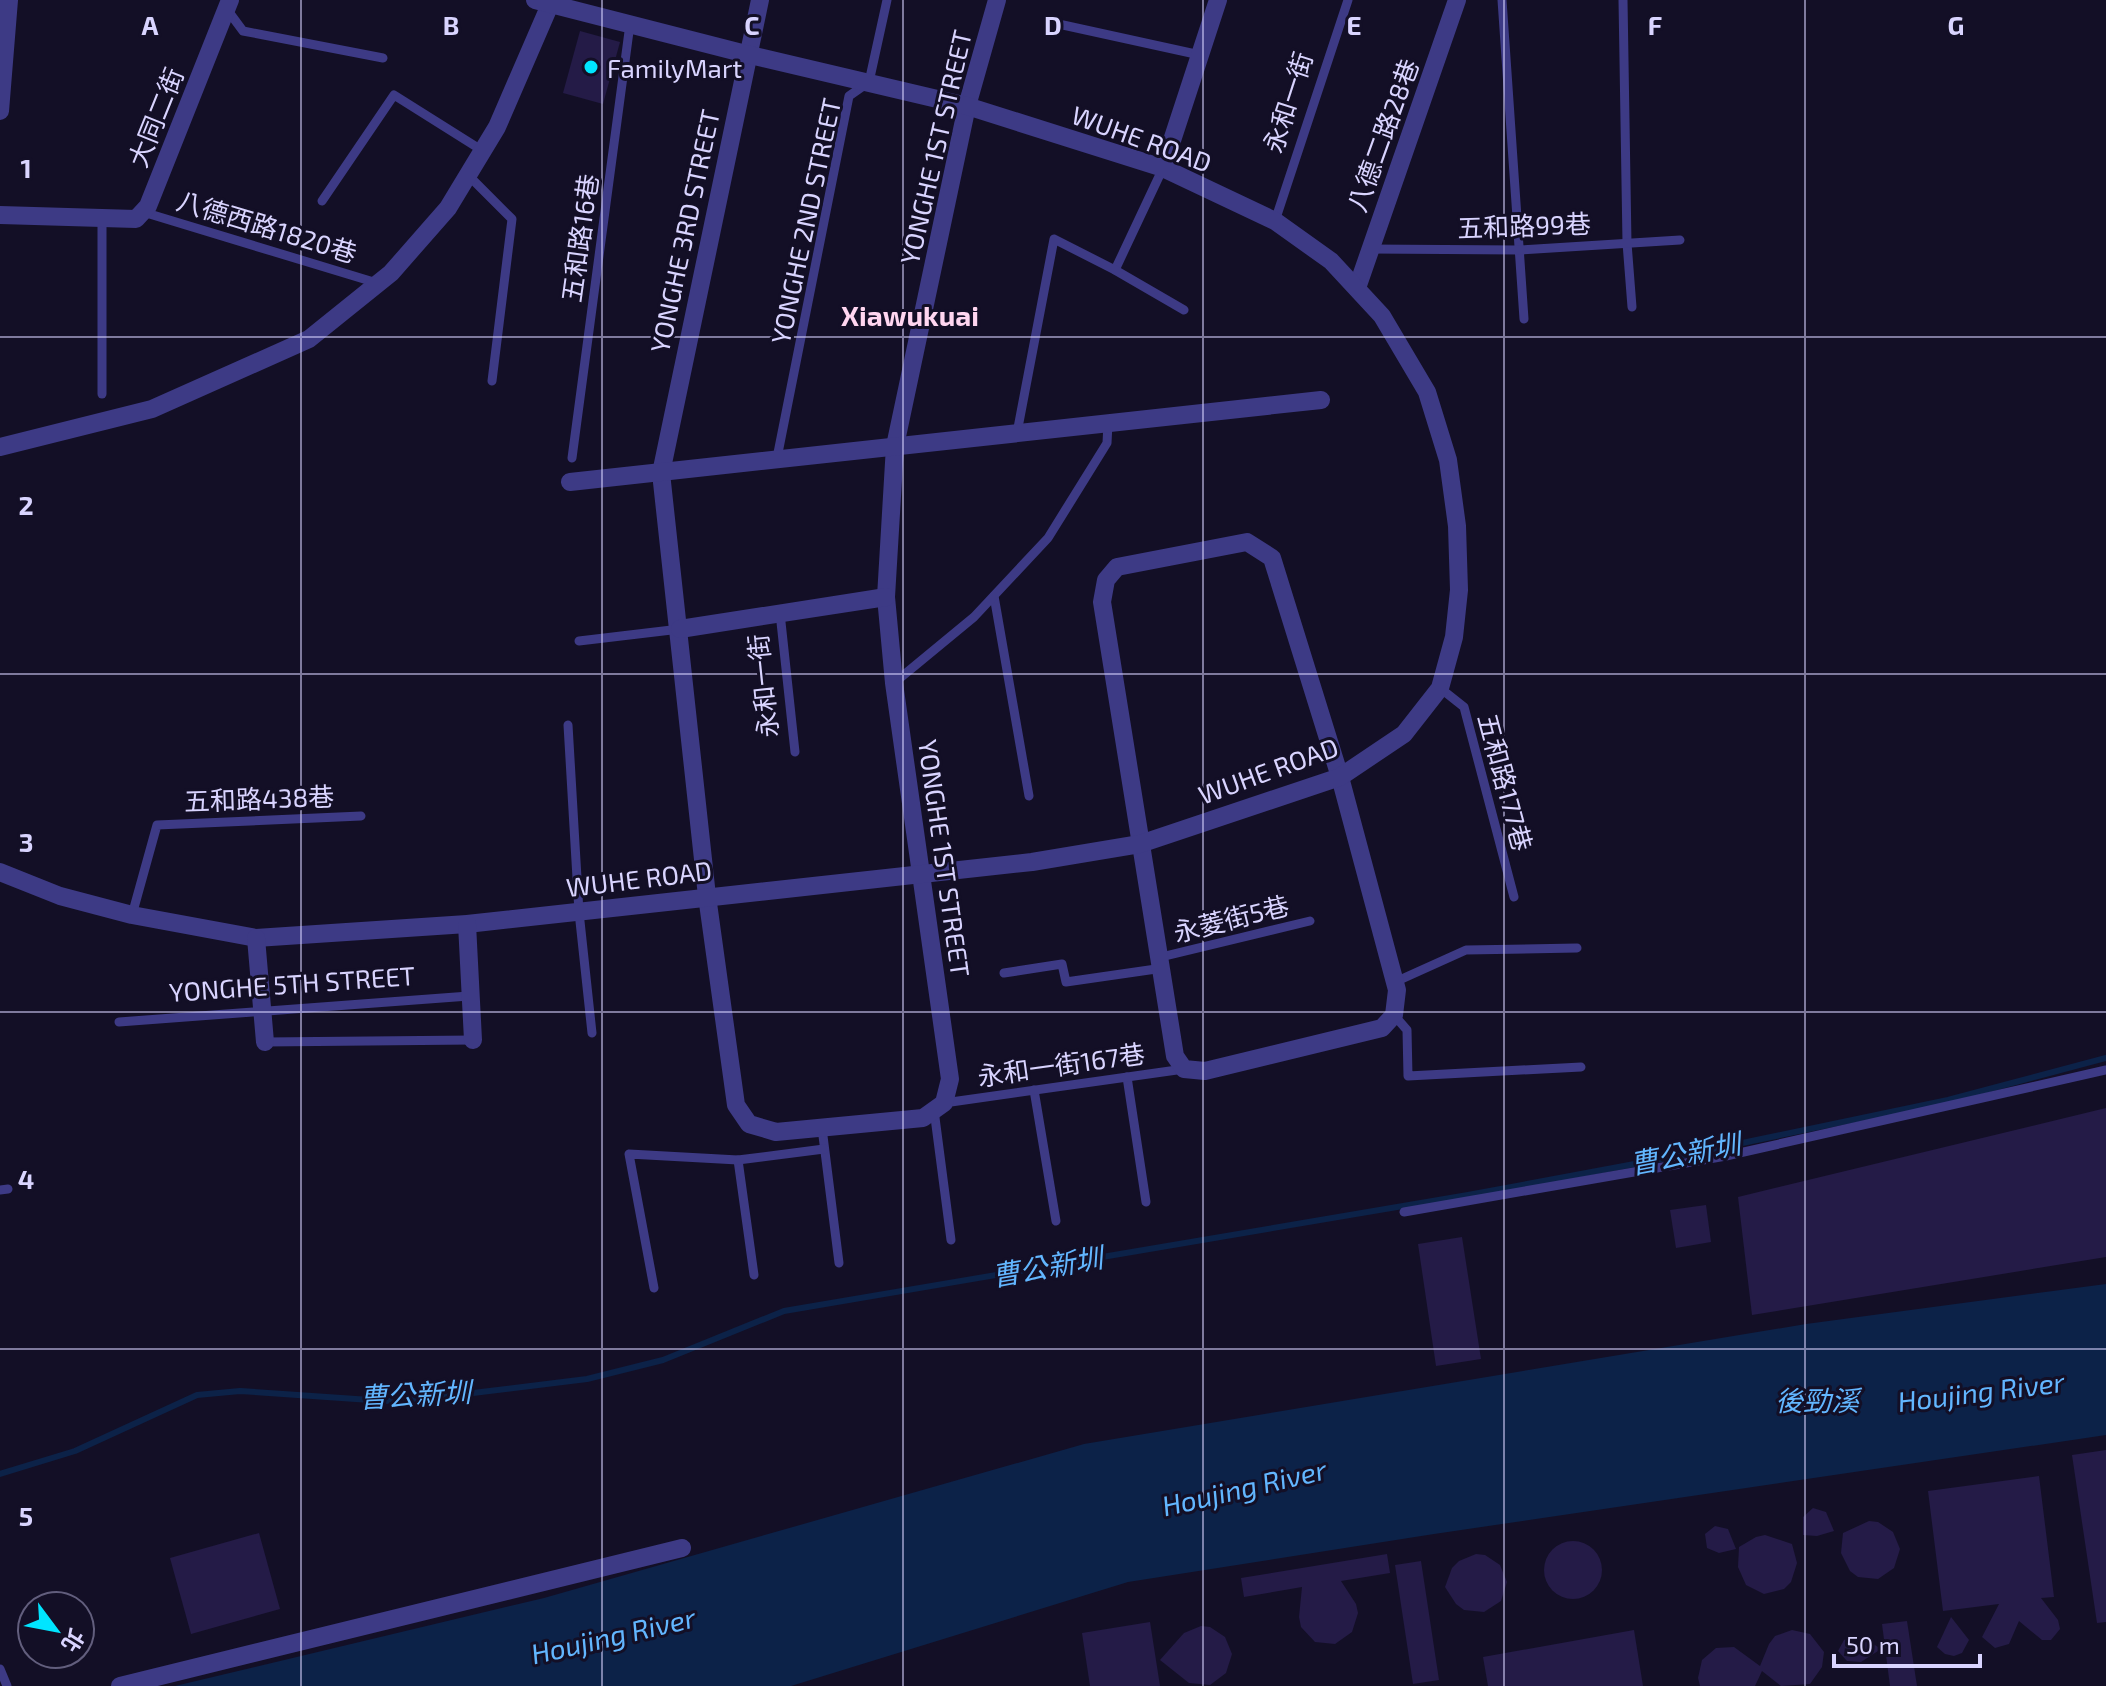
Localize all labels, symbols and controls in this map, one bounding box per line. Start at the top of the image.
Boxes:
text: A [142,9,159,40]
text: B [443,9,459,40]
text: C [744,9,760,40]
text: D [1044,9,1062,40]
text: E [1346,9,1362,40]
text: F [1648,9,1662,40]
text: G [1948,9,1964,40]
street label: YONGHE 1ST STREET [893,27,977,267]
street label: 永和一街 [1256,48,1318,156]
place label: FamilyMart [607,52,742,83]
street label: 八德二路28巷 [1340,54,1424,216]
marker: FamilyMart [582,58,600,76]
street label: 大同二街 [121,63,189,171]
street label: YONGHE 2ND STREET [764,95,846,347]
street label: WUHE ROAD [1068,98,1216,178]
street label: YONGHE 3RD STREET [643,107,725,355]
text: 1 [20,152,32,183]
street label: 五和路16巷 [555,172,603,304]
street label: 八德西路1820巷 [173,184,361,268]
street label: 五和路99巷 [1457,207,1591,243]
district label: Xiawukuai [841,298,979,332]
text: 2 [18,489,34,520]
street label: 永和一街 [741,633,783,739]
street label: 五和路177巷 [1473,710,1539,854]
street label: WUHE ROAD [1194,730,1342,810]
street label: YONGHE 1ST STREET [913,737,977,979]
street label: 五和路438巷 [183,780,335,816]
text: 3 [19,826,33,857]
street label: WUHE ROAD [564,854,714,902]
street label: 永菱街5巷 [1170,889,1292,947]
street label: YONGHE 5TH STREET [168,959,416,1007]
street label: 永和一街167巷 [975,1037,1147,1091]
water label: 曹公新圳 [1627,1125,1747,1180]
text: 4 [18,1163,34,1194]
water label: 曹公新圳 [989,1239,1109,1292]
water label: Houjing River [1896,1364,2067,1418]
water label: 曹公新圳 [358,1374,476,1414]
water label: 後勁溪 [1775,1383,1863,1417]
water label: Houjing River [1158,1451,1330,1522]
text: 5 [19,1500,33,1531]
north arrow [16,1590,96,1670]
water label: Houjing River [527,1599,699,1670]
scale bar [1834,1618,1980,1668]
text: 北 [57,1625,91,1657]
text: 50 m [1846,1630,1900,1659]

